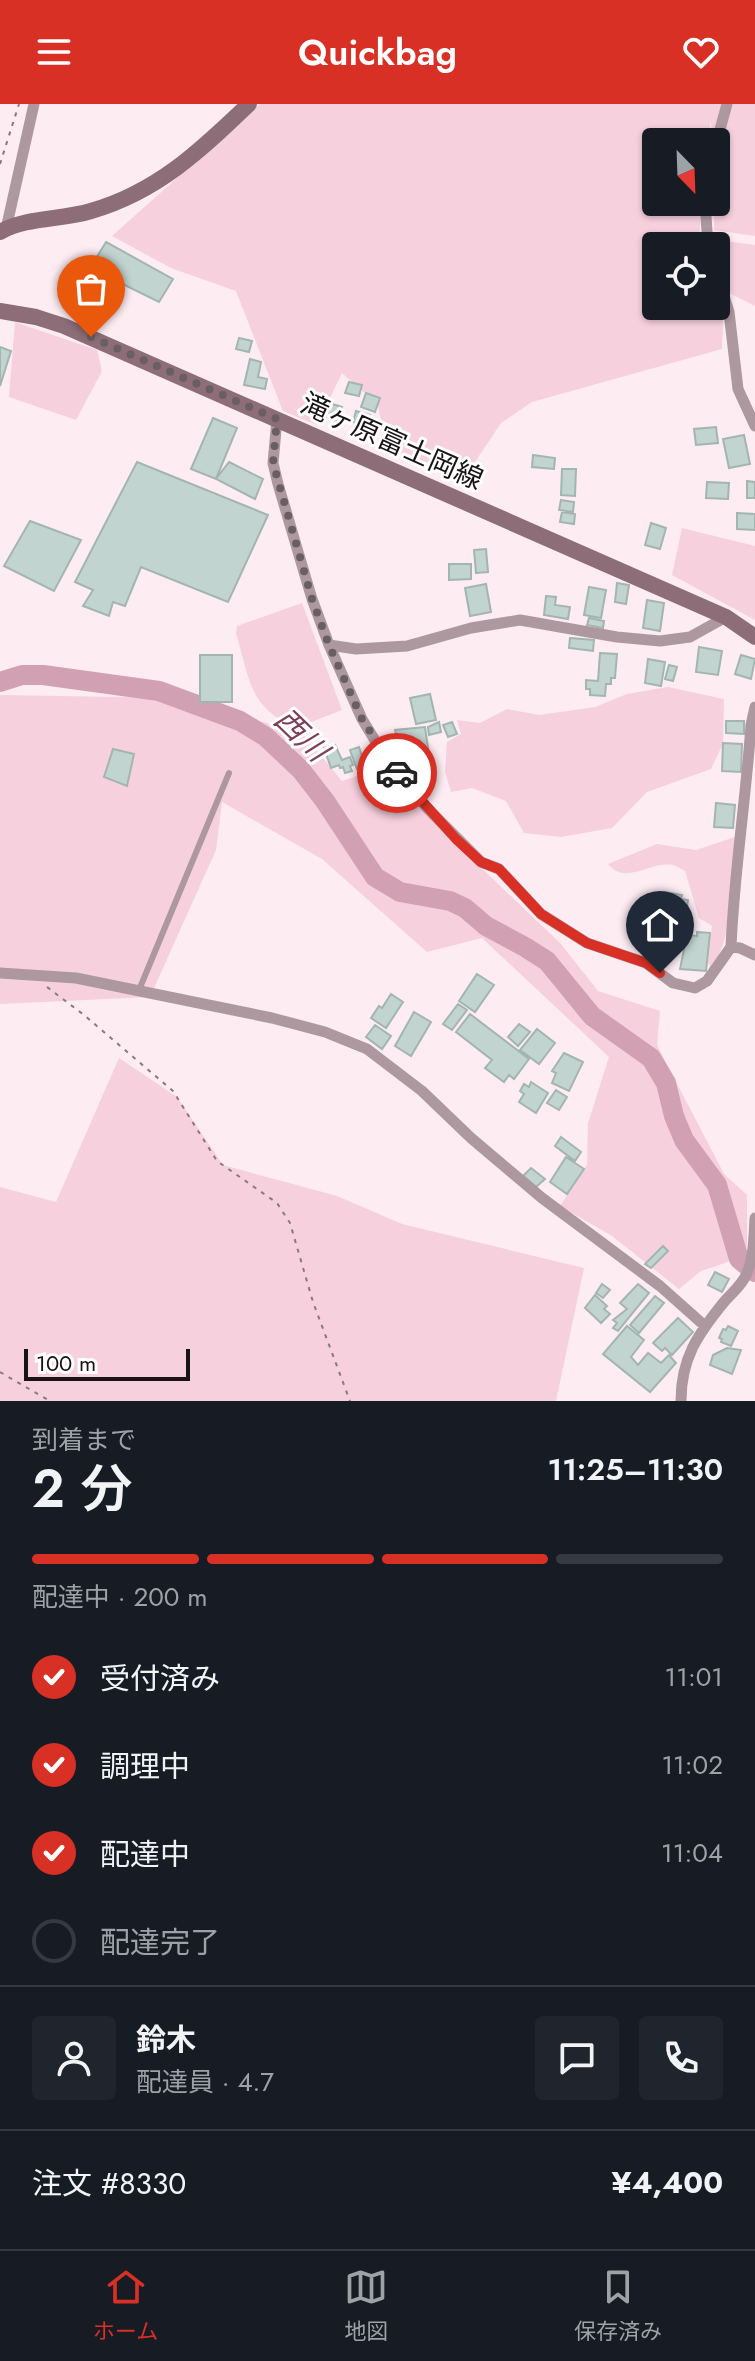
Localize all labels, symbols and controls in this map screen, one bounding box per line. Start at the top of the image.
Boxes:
text: Quickbag [298,26,457,78]
icon: menu [32,30,76,74]
icon: heart [679,30,723,74]
north arrow [642,128,730,216]
map controls [642,128,730,320]
button: locate [642,232,730,320]
pin [57,255,125,337]
icon: bag [69,267,113,311]
street label: 滝ヶ原富士岡線 [294,383,490,500]
water label: 西川 [265,698,340,773]
courier [357,733,437,813]
icon: car [375,751,419,795]
pin [626,891,694,973]
icon: home [638,903,682,947]
scale bar [24,1345,190,1381]
text: 100 m [36,1347,96,1379]
text: 到着まで [32,1421,136,1459]
text: 11:25–11:30 [547,1448,723,1491]
text: 2 分 [32,1451,132,1527]
text: 配達中 · 200 m [32,1578,207,1616]
icon: check [32,1655,76,1699]
text: 受付済み [100,1657,220,1700]
text: 11:01 [664,1658,723,1696]
icon: check [32,1743,76,1787]
text: 調理中 [100,1745,190,1788]
text: 11:02 [661,1746,723,1784]
icon: check [32,1831,76,1875]
text: 配達中 [100,1833,190,1876]
text: 11:04 [661,1834,723,1872]
text: 配達完了 [100,1921,220,1964]
button: person [32,2016,116,2100]
button: chat [535,2016,619,2100]
button: phone [639,2016,723,2100]
text: 鈴木 [136,2018,196,2061]
text: 配達員 · 4.7 [136,2063,274,2101]
text: ¥4,400 [612,2161,723,2204]
text: 注文 #8330 [32,2162,186,2205]
tab: ホーム [93,2265,158,2347]
tab: 地図 [344,2265,388,2347]
tab: 保存済み [574,2265,662,2347]

